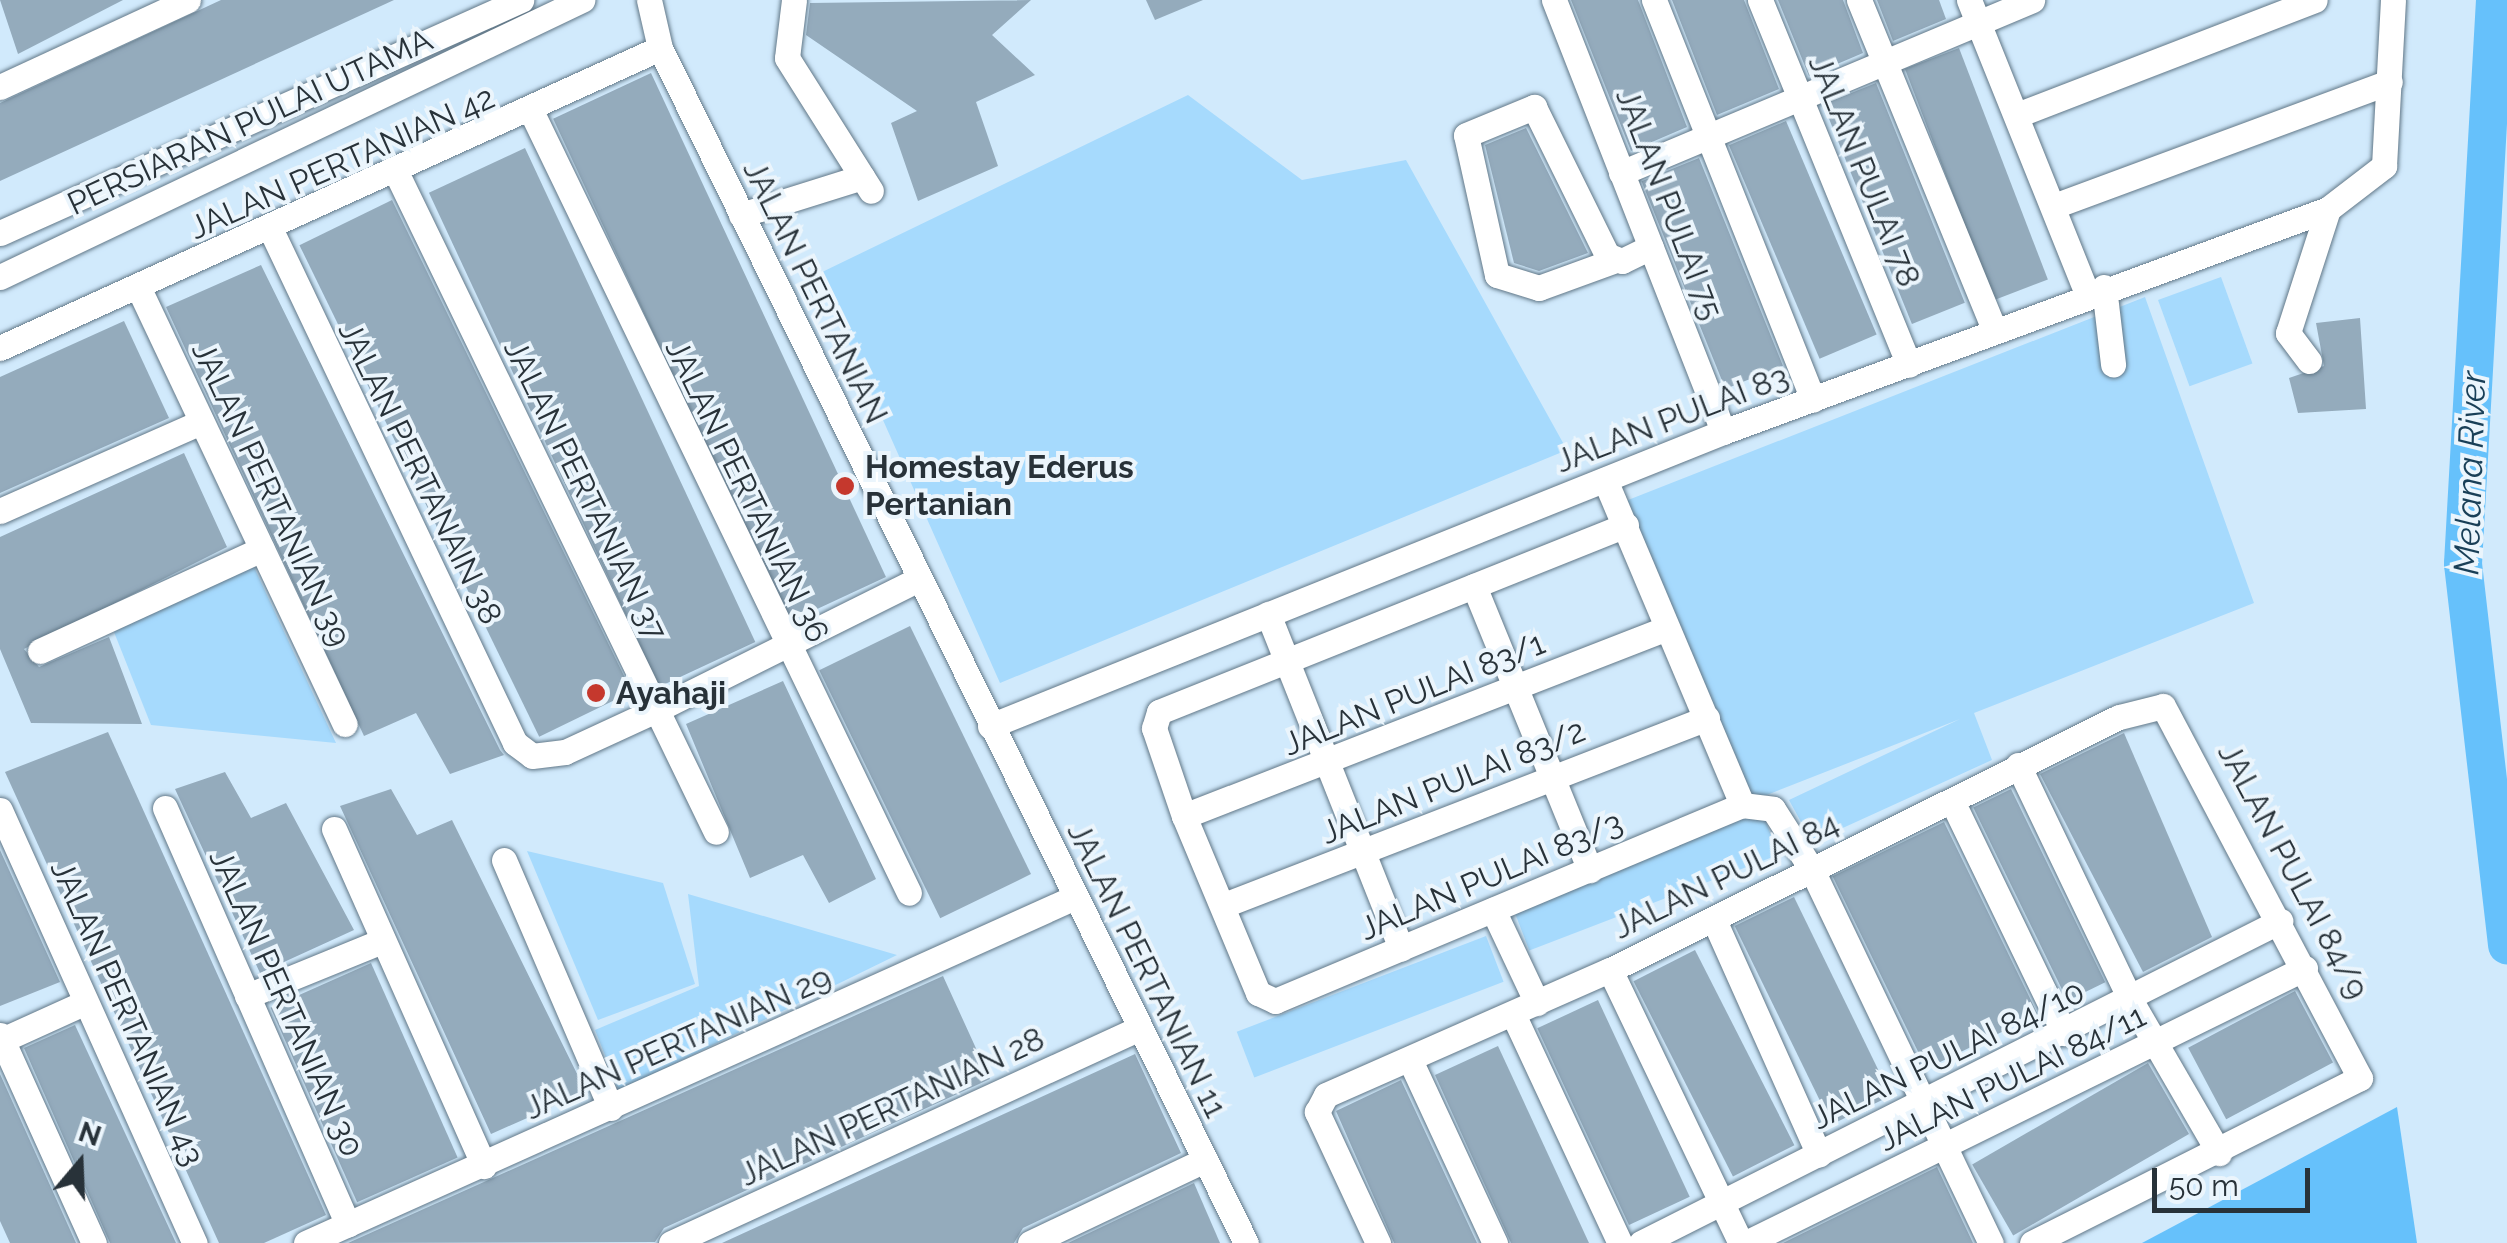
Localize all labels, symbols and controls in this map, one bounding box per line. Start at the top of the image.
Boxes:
street label: PERSIARAN PULAI UTAMA [62,21,438,223]
street label: JALAN PULAI 78 [1800,50,1928,292]
street label: JALAN PERTANIAN 42 [183,78,501,248]
street label: JALAN PULAI 75 [1607,83,1731,325]
street label: JALAN PERTANIAN [735,154,895,430]
street label: JALAN PERTANAIN 38 [330,315,510,631]
street label: JALAN PERTANIAN 37 [495,333,675,647]
street label: JALAN PERTANIAN 36 [657,333,837,649]
street label: JALAN PERTANIAN 39 [184,336,358,652]
street label: JALAN PULAI 83 [1550,357,1794,481]
water label: Melana River [2445,370,2495,576]
place label: Homestay Ederus Pertanian [865,449,1135,524]
marker: Homestay Ederus Pertanian [834,475,856,497]
street label: JALAN PULAI 83/1 [1278,624,1550,764]
place label: Ayahaji [616,674,726,712]
marker: Ayahaji [585,682,607,704]
street label: JALAN PULAI 83/2 [1315,711,1591,853]
street label: JALAN PULAI 84/9 [2209,737,2377,1005]
street label: JALAN PULAI 83/3 [1354,803,1628,949]
street label: JALAN PULAI 84 [1607,805,1845,947]
street label: JALAN PERTANIAN 11 [1059,816,1235,1124]
street label: JALAN PERTANIAN 30 [201,843,371,1163]
street label: JALAN PERTANIAN 43 [42,854,212,1172]
street label: JALAN PERTANIAN 29 [519,958,837,1128]
street label: JALAN PULAI 84/10 [1805,972,2091,1138]
street label: JALAN PULAI 84/11 [1872,997,2152,1159]
street label: JALAN PERTANIAN 28 [734,1020,1050,1194]
north arrow [30,1113,130,1213]
scale bar [2157,1148,2314,1210]
text: 50 m [2169,1168,2239,1203]

